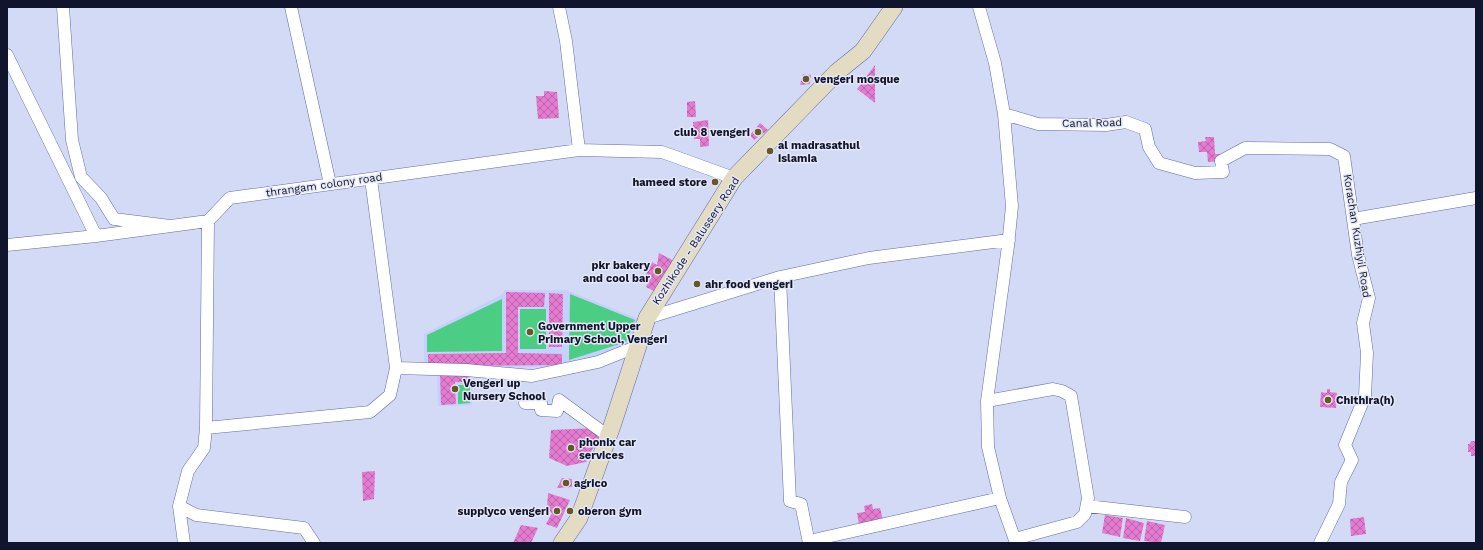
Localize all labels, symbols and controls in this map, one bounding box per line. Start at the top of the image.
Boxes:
place label: vengeri mosque [813,73,900,86]
marker: vengeri mosque [801,74,811,84]
street label: Canal Road [1062,116,1122,130]
place label: club 8 vengeri [674,126,750,139]
marker: club 8 vengeri [753,127,763,137]
place label: al madrasathul islamia [778,139,860,165]
marker: al madrasathul islamia [765,146,775,156]
street label: thrangam colony road [265,170,383,200]
street label: Korachan Kuzhiyil Road [1341,173,1373,299]
street label: Kozhikode - Balussery Road [650,175,742,307]
place label: hameed store [632,176,707,189]
marker: hameed store [710,177,720,187]
place label: pkr bakery and cool bar [583,259,651,285]
marker: pkr bakery and cool bar [653,266,663,276]
place label: ahr food vengeri [705,278,793,291]
marker: ahr food vengeri [692,279,702,289]
place label: Government Upper Primary School, Vengeri [538,320,668,346]
marker: Government Upper Primary School, Vengeri [525,327,535,337]
place label: Vengeri up Nursery School [463,377,546,403]
marker: Vengeri up Nursery School [450,384,460,394]
place label: Chithira(h) [1336,394,1395,407]
marker: Chithira(h) [1323,395,1333,405]
place label: phonix car services [579,436,636,462]
marker: phonix car services [566,443,576,453]
place label: agrico [574,477,608,490]
marker: agrico [561,478,571,488]
place label: supplyco vengeri [458,505,549,518]
place label: oberon gym [578,505,642,518]
marker: supplyco vengeri [552,506,562,516]
marker: oberon gym [565,506,575,516]

